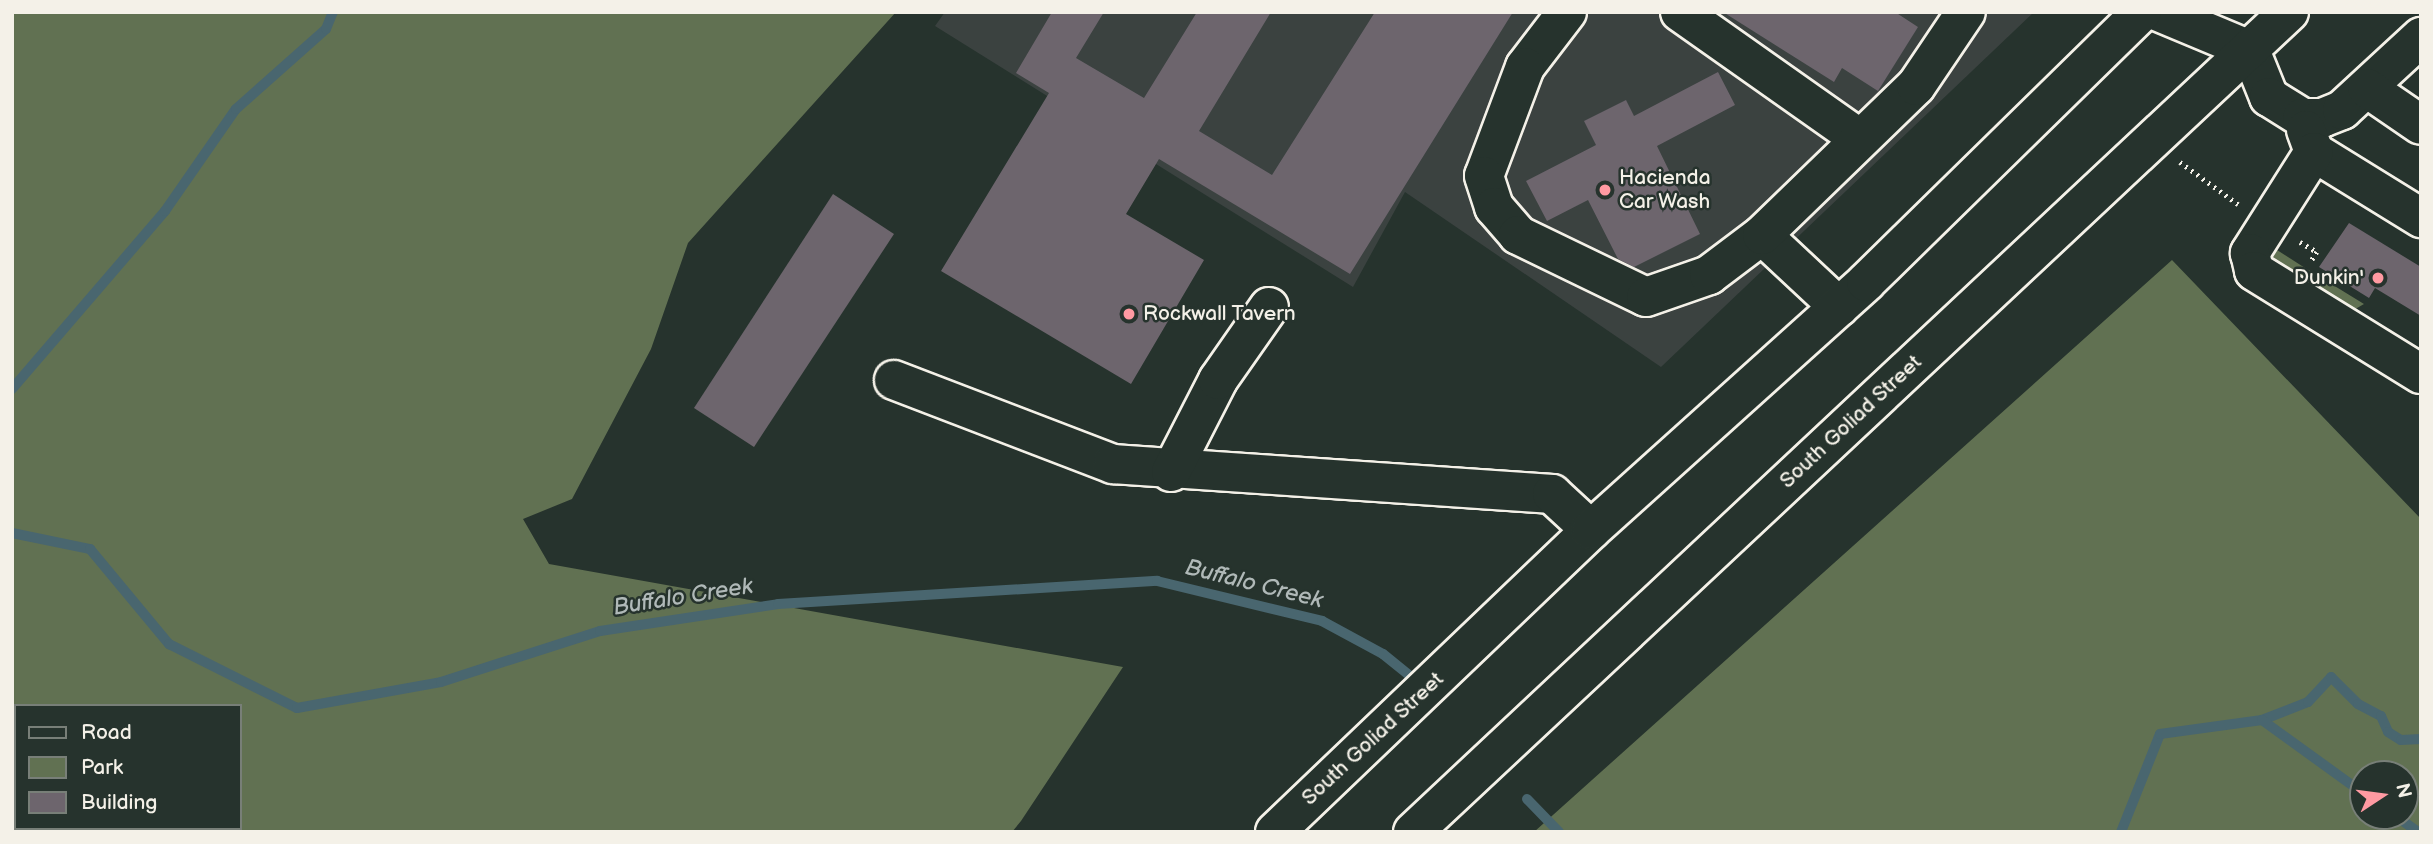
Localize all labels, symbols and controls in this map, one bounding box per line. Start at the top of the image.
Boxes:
place label: Hacienda Car Wash [1619,165,1711,215]
marker: Hacienda Car Wash [1597,182,1613,198]
place label: Dunkin' [2294,265,2364,291]
marker: Dunkin' [2370,270,2386,286]
place label: Rockwall Tavern [1143,301,1296,327]
marker: Rockwall Tavern [1121,306,1137,322]
street label: South Goliad Street [1775,350,1927,494]
water label: Buffalo Creek [1182,554,1326,614]
water label: Buffalo Creek [611,572,755,622]
street label: South Goliad Street [1297,667,1449,811]
legend [14,704,242,830]
text: Road [81,720,132,745]
text: Park [81,755,123,780]
north arrow [2349,760,2419,830]
text: N [2390,781,2416,800]
text: Building [81,790,157,815]

